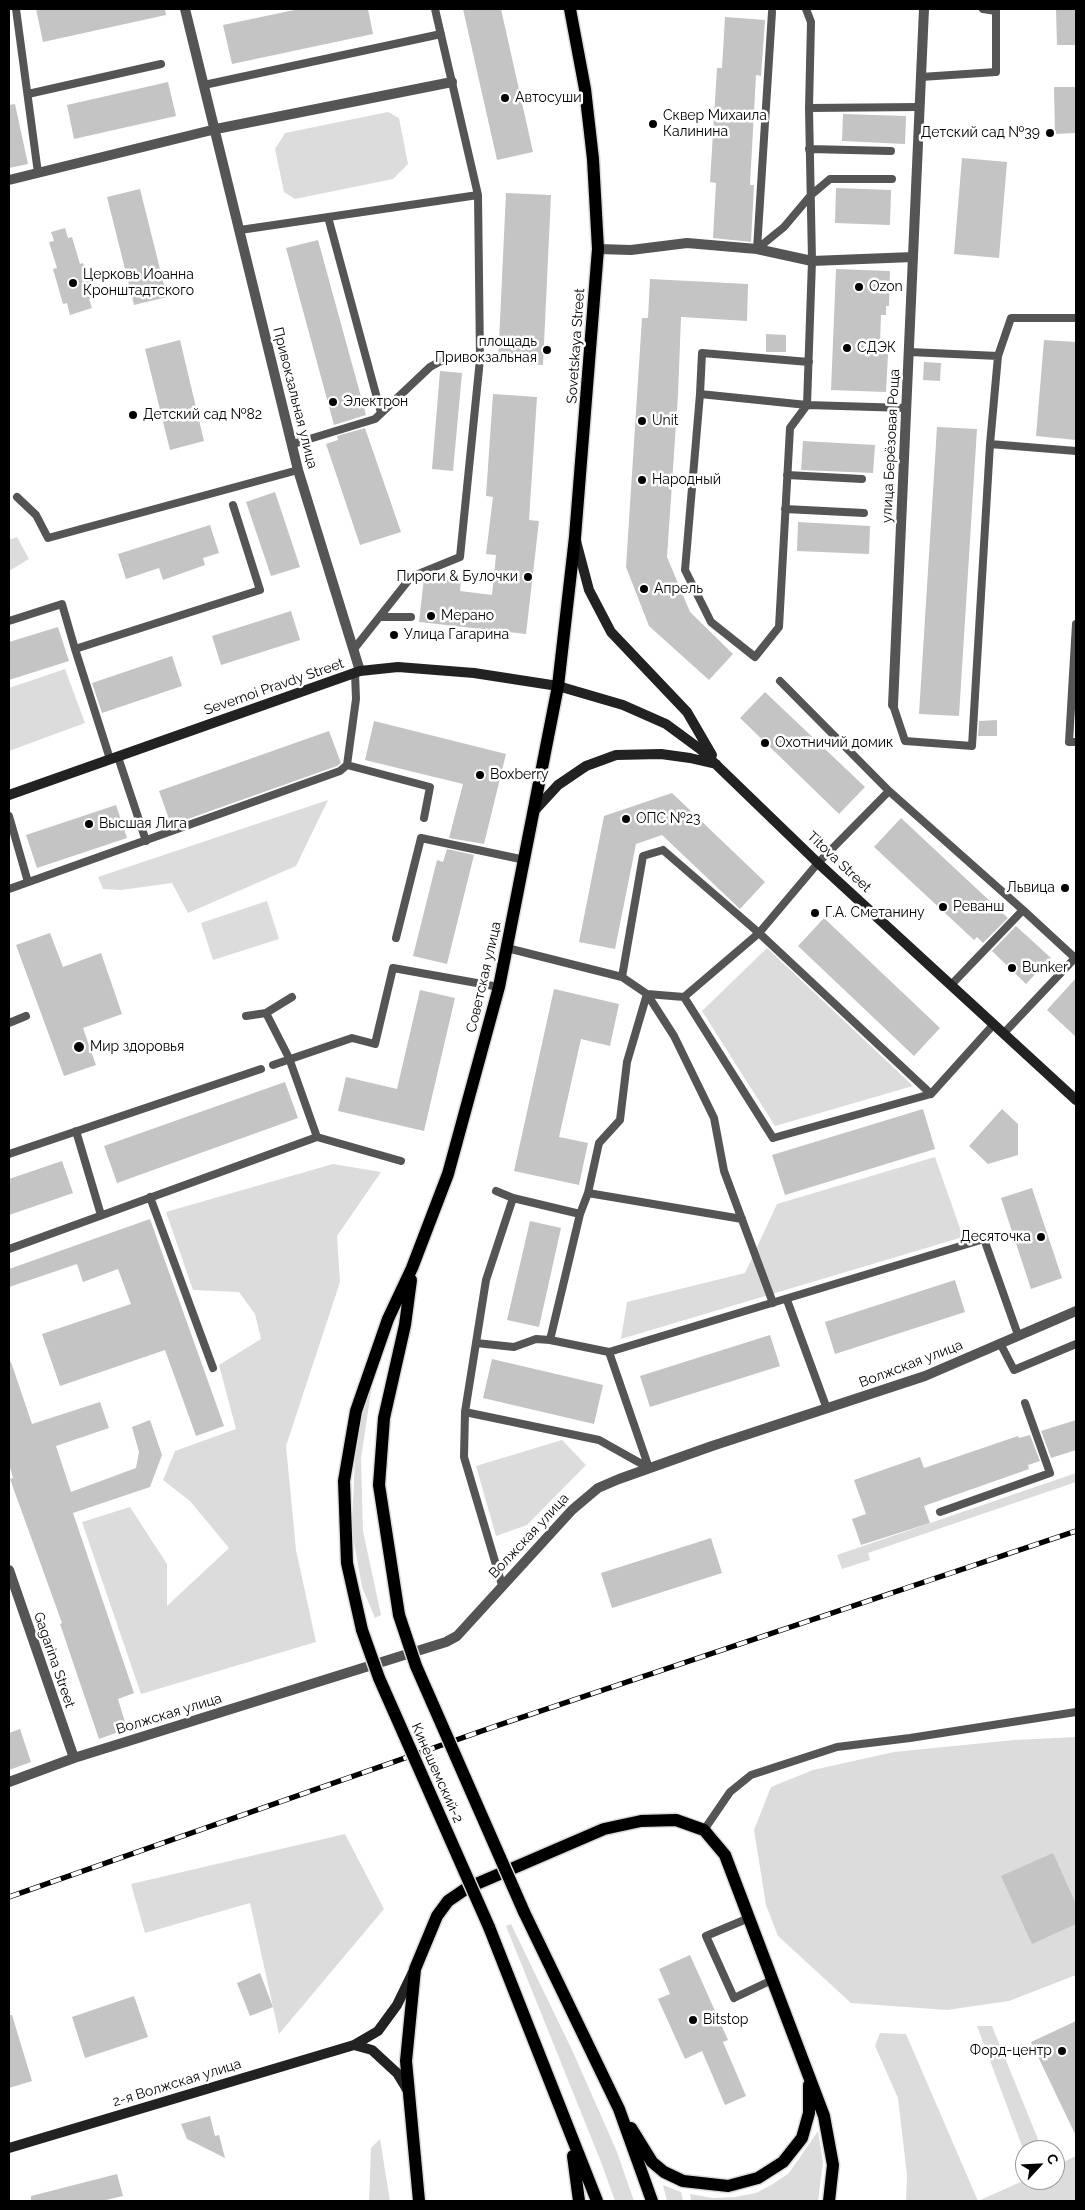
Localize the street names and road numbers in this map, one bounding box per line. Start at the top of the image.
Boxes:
street label: Sovetskaya Street [564,288,588,404]
street label: Привокзальная улица [269,326,321,470]
street label: улица Берёзовая Роща [879,369,903,523]
street label: Severnoi Pravdy Street [202,655,346,719]
street label: Titova Street [803,828,875,896]
street label: Советская улица [463,920,505,1034]
street label: Волжская улица [857,1337,965,1391]
street label: Волжская улица [485,1490,573,1582]
street label: Gagarina Street [30,1610,78,1710]
street label: Волжская улица [114,1690,224,1738]
street label: Кинешемский-2 [407,1720,467,1826]
street label: 2-я Волжская улица [111,2055,243,2111]

